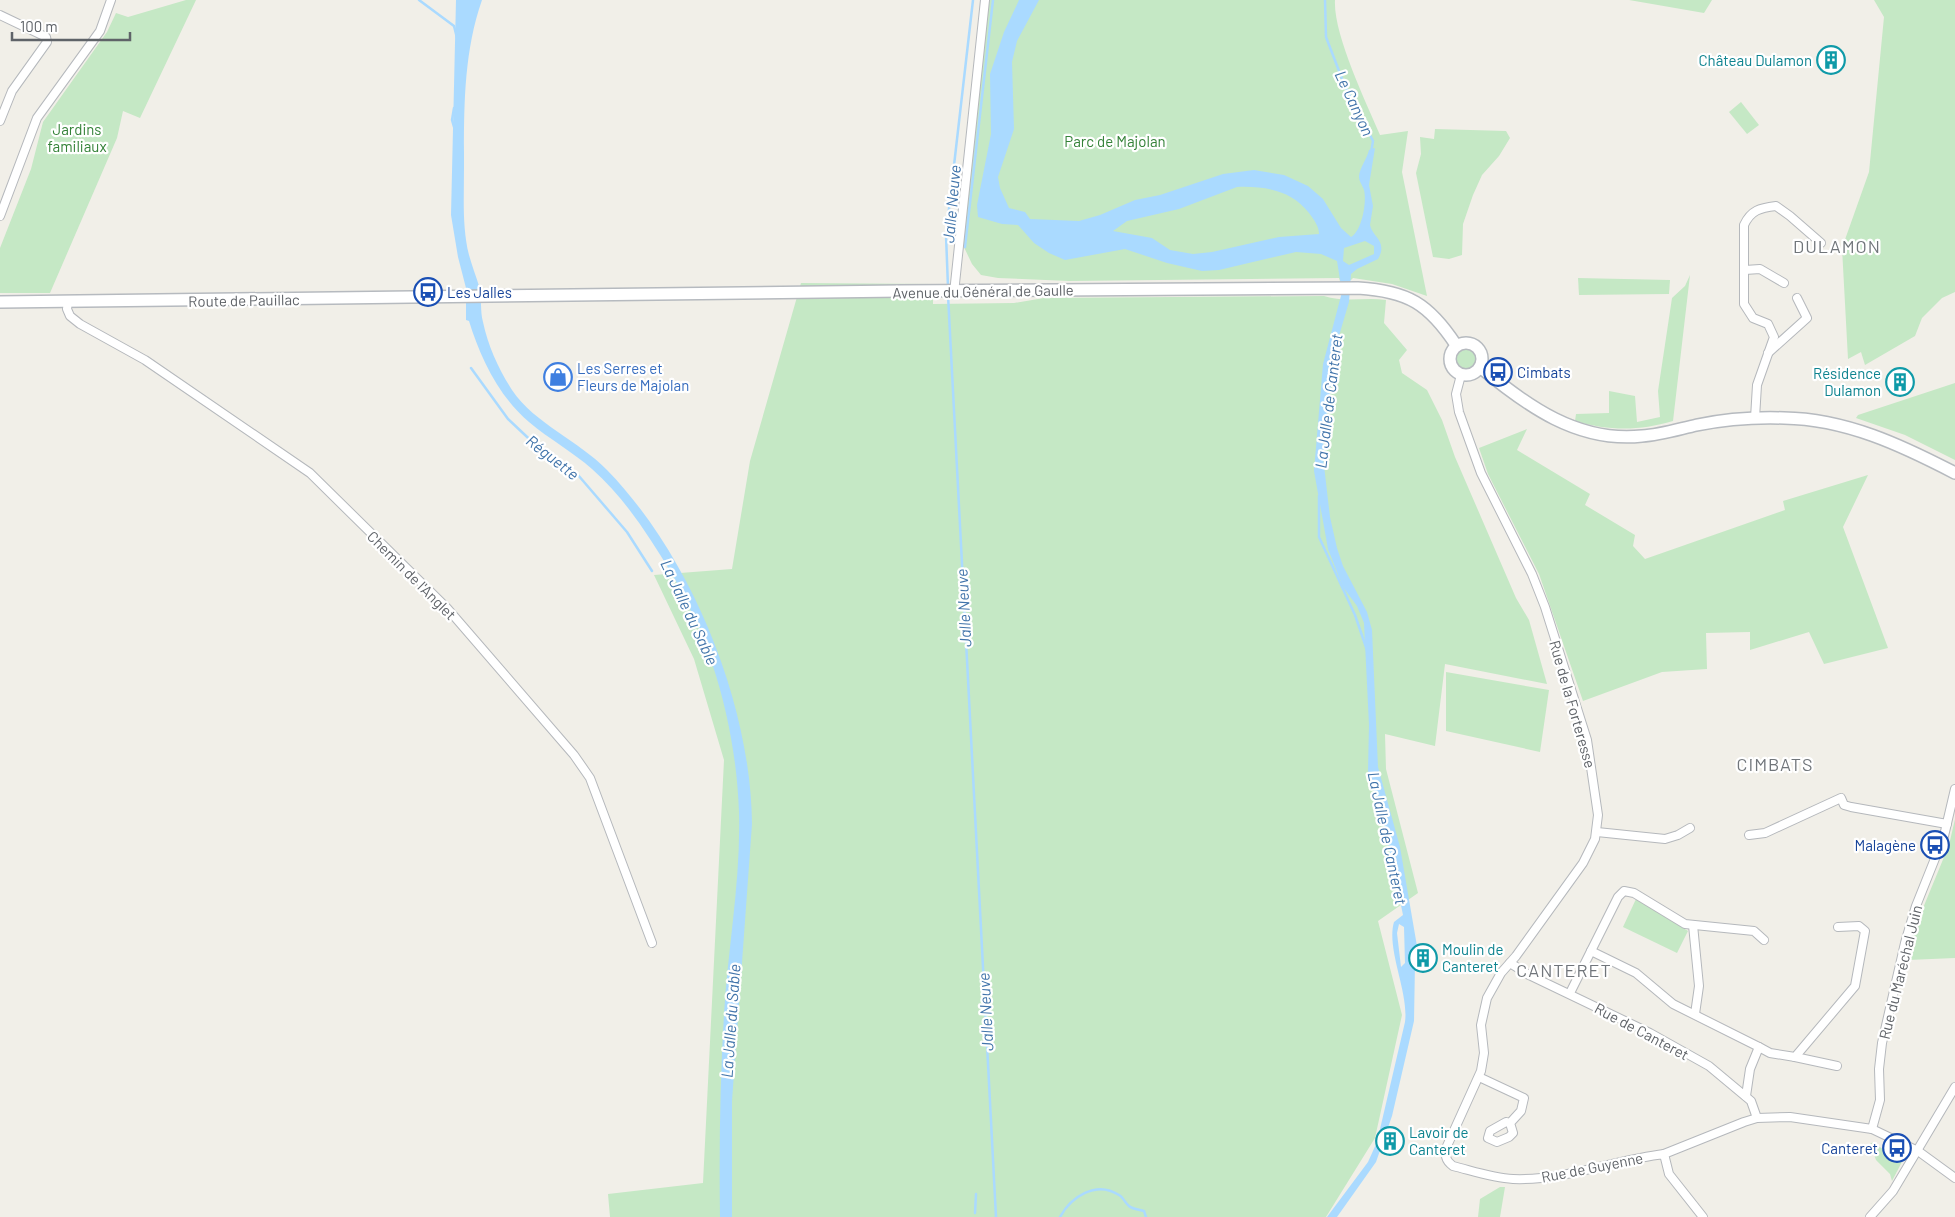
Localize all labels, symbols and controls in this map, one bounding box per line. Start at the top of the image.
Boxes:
scale bar [12,10,130,42]
text: 100 m [20,17,58,35]
building icon: Château Dulamon [1816,45,1846,75]
place label: Château Dulamon [1699,51,1812,69]
water label: Le Canyon [1332,67,1378,139]
park label: Jardins familiaux [47,120,107,155]
park label: Parc de Majolan [1064,132,1166,150]
water label: Jalle Neuve [938,164,964,244]
district label: DULAMON [1793,235,1881,257]
bus stop icon: Les Jalles [413,277,443,307]
street label: Avenue du Général de Gaulle [892,280,1074,302]
place label: Les Jalles [447,283,512,301]
street label: Route de Pauillac [188,290,300,310]
water label: La Jalle de Canteret [1310,332,1346,469]
bus stop icon: Cimbats [1483,357,1513,387]
place label: Les Serres et Fleurs de Majolan [577,359,689,394]
shop icon: Les Serres et Fleurs de Majolan [543,362,573,392]
place label: Cimbats [1517,363,1571,381]
place label: Résidence Dulamon [1813,364,1881,399]
building icon: Résidence Dulamon [1885,367,1915,397]
water label: Réguette [523,430,583,484]
street label: Chemin de l'Anglet [364,527,460,623]
water label: La Jalle du Sable [657,556,723,668]
water label: Jalle Neuve [951,568,975,648]
street label: Rue de la Forteresse [1546,638,1600,770]
district label: CIMBATS [1737,753,1813,775]
water label: La Jalle de Canteret [1365,770,1411,906]
bus stop icon: Malagène [1920,830,1950,860]
place label: Malagène [1854,836,1916,854]
street label: Rue du Maréchal Juin [1875,903,1925,1041]
place label: Moulin de Canteret [1442,940,1504,975]
building icon: Moulin de Canteret [1408,943,1438,973]
district label: CANTERET [1516,959,1612,981]
water label: La Jalle du Sable [717,963,743,1079]
water label: Jalle Neuve [973,972,997,1052]
street label: Rue de Canteret [1592,999,1692,1063]
place label: Lavoir de Canteret [1409,1123,1469,1158]
building icon: Lavoir de Canteret [1375,1126,1405,1156]
bus stop icon: Canteret [1882,1133,1912,1163]
place label: Canteret [1821,1139,1878,1157]
street label: Rue de Guyenne [1540,1148,1644,1186]

